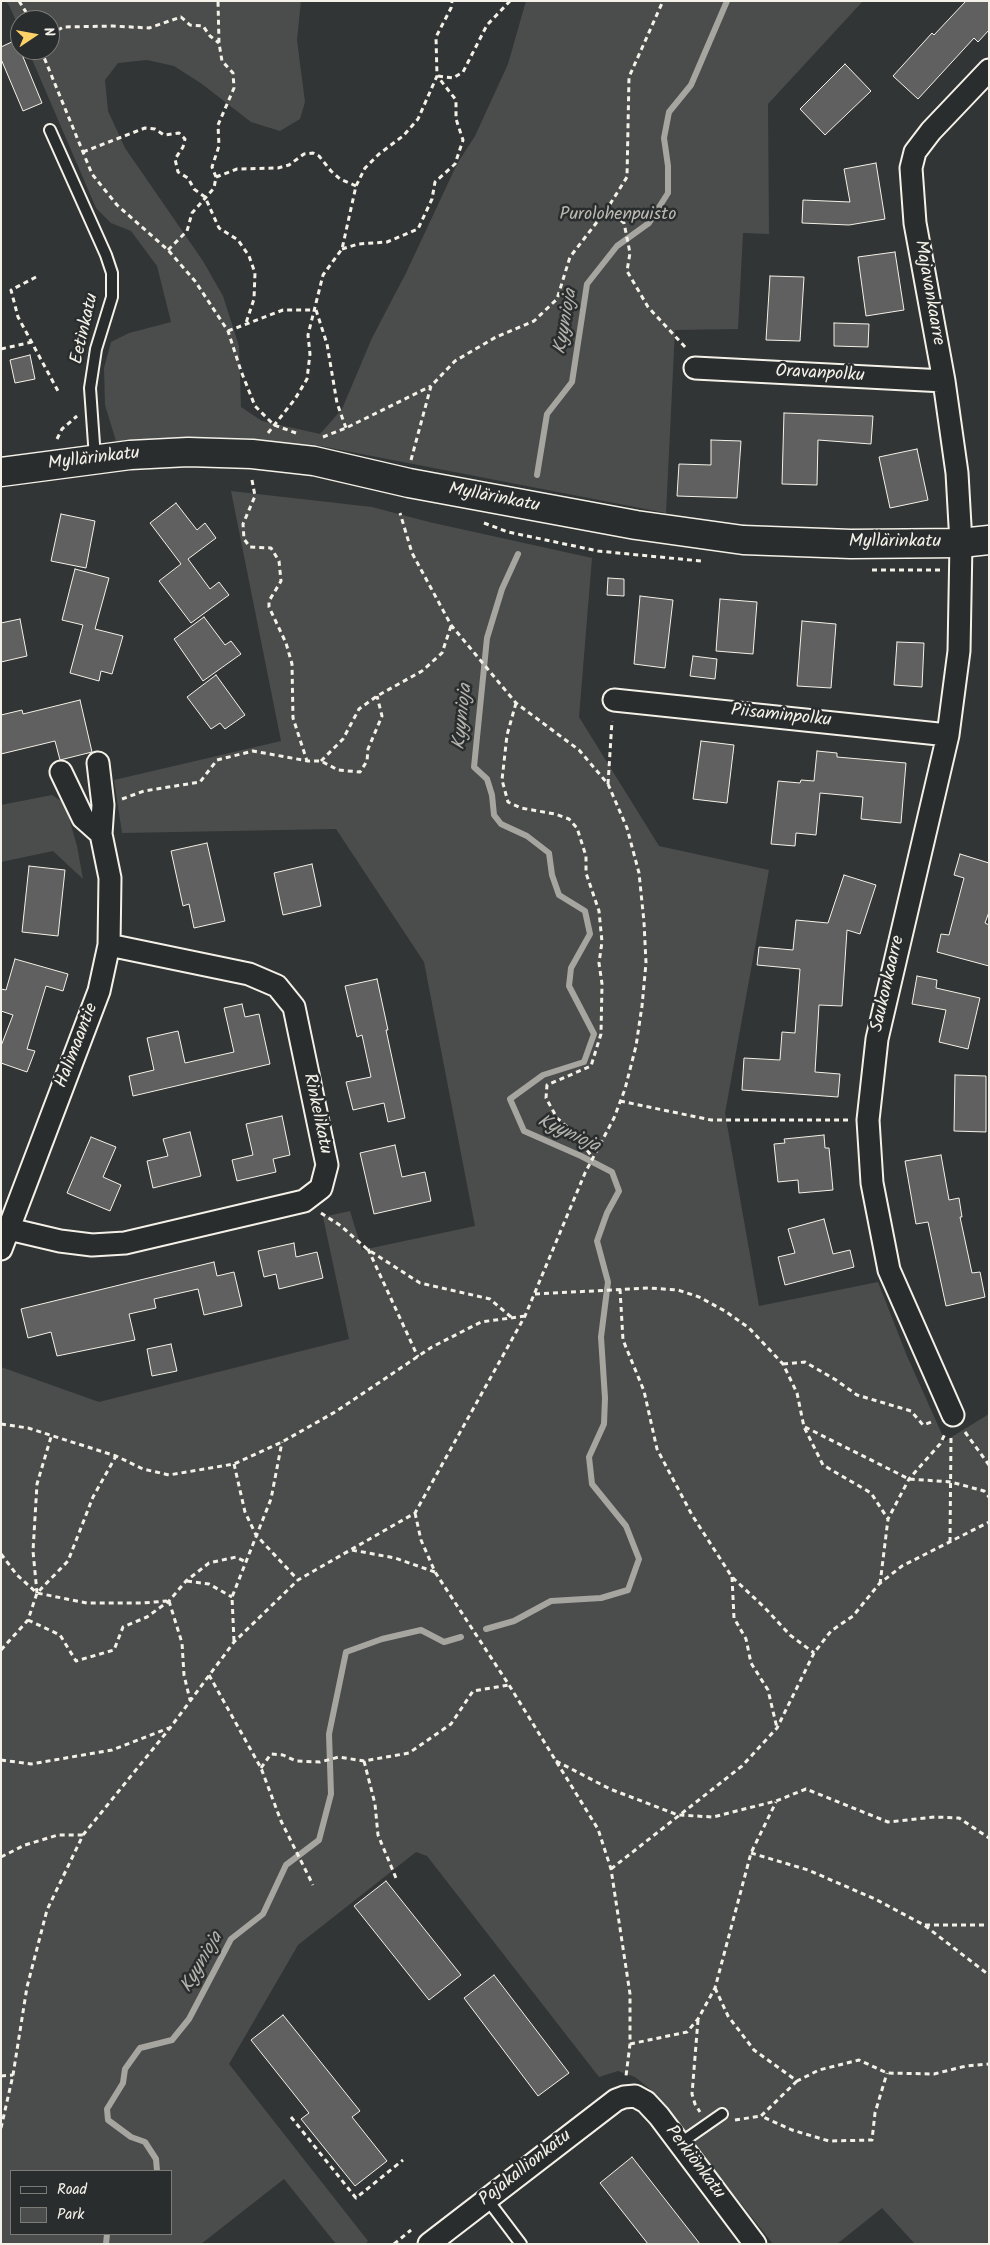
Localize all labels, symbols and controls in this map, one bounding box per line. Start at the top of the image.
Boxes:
north arrow [10,10,60,60]
text: N [37,25,60,39]
park label: Purolohenpuisto [560,205,676,227]
street label: Majavankaarre [908,239,948,347]
water label: Kyynioja [550,288,584,356]
street label: Eetinkatu [67,292,105,366]
street label: Oravanpolku [775,362,865,388]
street label: Myllärinkatu [47,444,141,476]
street label: Myllärinkatu [447,480,541,518]
street label: Myllärinkatu [849,532,941,554]
water label: Kyynioja [449,683,479,751]
street label: Piisaminpolku [730,701,832,733]
street label: Saukonkaarre [867,934,911,1034]
street label: Halimaantie [52,1000,104,1092]
street label: Rinkelikatu [297,1072,335,1156]
water label: Kyynioja [533,1111,603,1159]
water label: Kyynioja [177,1929,229,1997]
street label: Perkiönkatu [659,2122,729,2204]
street label: Pajakallionkatu [475,2126,577,2212]
legend [10,2170,172,2235]
text: Road [57,2178,87,2202]
text: Park [57,2203,84,2227]

